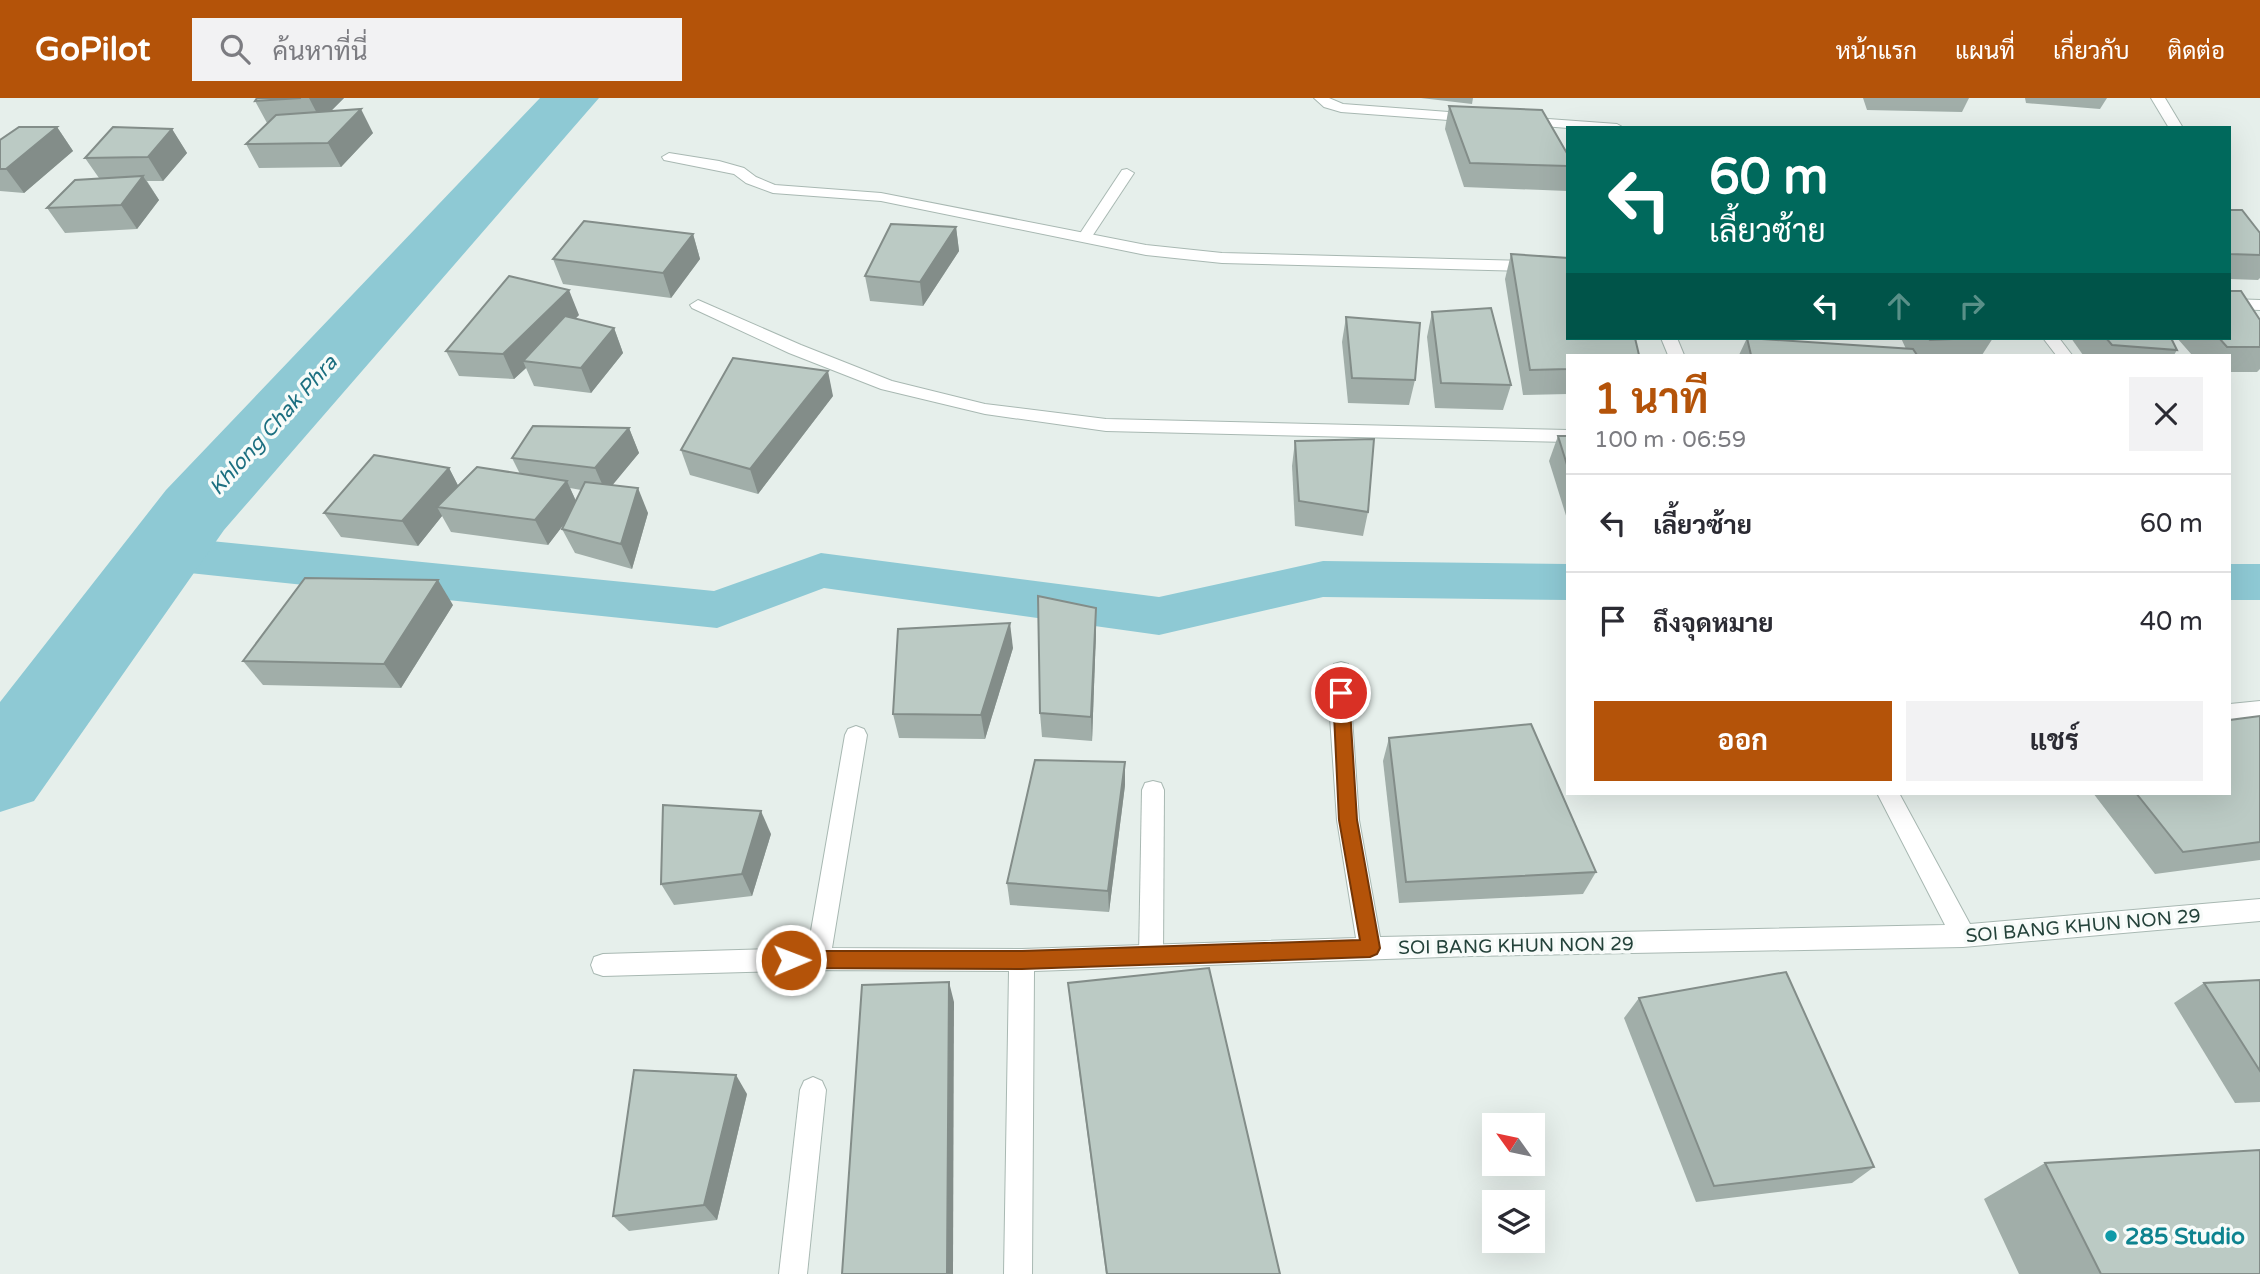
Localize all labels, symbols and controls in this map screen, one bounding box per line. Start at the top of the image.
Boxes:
search box [192,18,682,81]
text: GoPilot [35,30,150,69]
icon: search [216,30,254,68]
text: ค้นหาที่นี่ [272,36,368,67]
text: หน้าแรก [1836,37,1917,66]
text: แผนที่ [1955,37,2015,66]
text: เกี่ยวกับ [2053,37,2130,66]
text: ติดต่อ [2168,37,2225,66]
text: 60 m [1709,148,1828,207]
icon: left [1594,154,1685,245]
text: เลี้ยวซ้าย [1709,213,1826,251]
icon: left [1807,287,1845,325]
icon: ahead [1880,287,1918,325]
icon: right [1953,287,1991,325]
water label: Khlong Chak Phra [204,350,343,500]
text: 1 นาที [1594,374,1709,425]
button: close [2129,377,2203,451]
text: 100 m · 06:59 [1594,426,1746,454]
icon: left [1594,504,1632,542]
text: 60 m [2140,508,2203,539]
text: เลี้ยวซ้าย [1653,510,1752,541]
icon: arrive [1594,602,1632,640]
text: 40 m [2140,606,2203,637]
text: ถึงจุดหมาย [1653,608,1774,639]
pin [1311,663,1371,723]
icon: arrive [1322,674,1360,712]
button: ออก [1594,701,1892,781]
button: แชร์ [1906,701,2203,781]
street label: SOI BANG KHUN NON 29 [1965,905,2202,947]
position arrow [754,923,828,997]
street label: SOI BANG KHUN NON 29 [1398,933,1634,959]
north arrow [1482,1113,1545,1176]
map controls [1482,1113,1545,1253]
button: layers [1482,1190,1545,1253]
place label: 285 Studio [2125,1223,2245,1251]
marker: 285 Studio [2103,1228,2119,1244]

